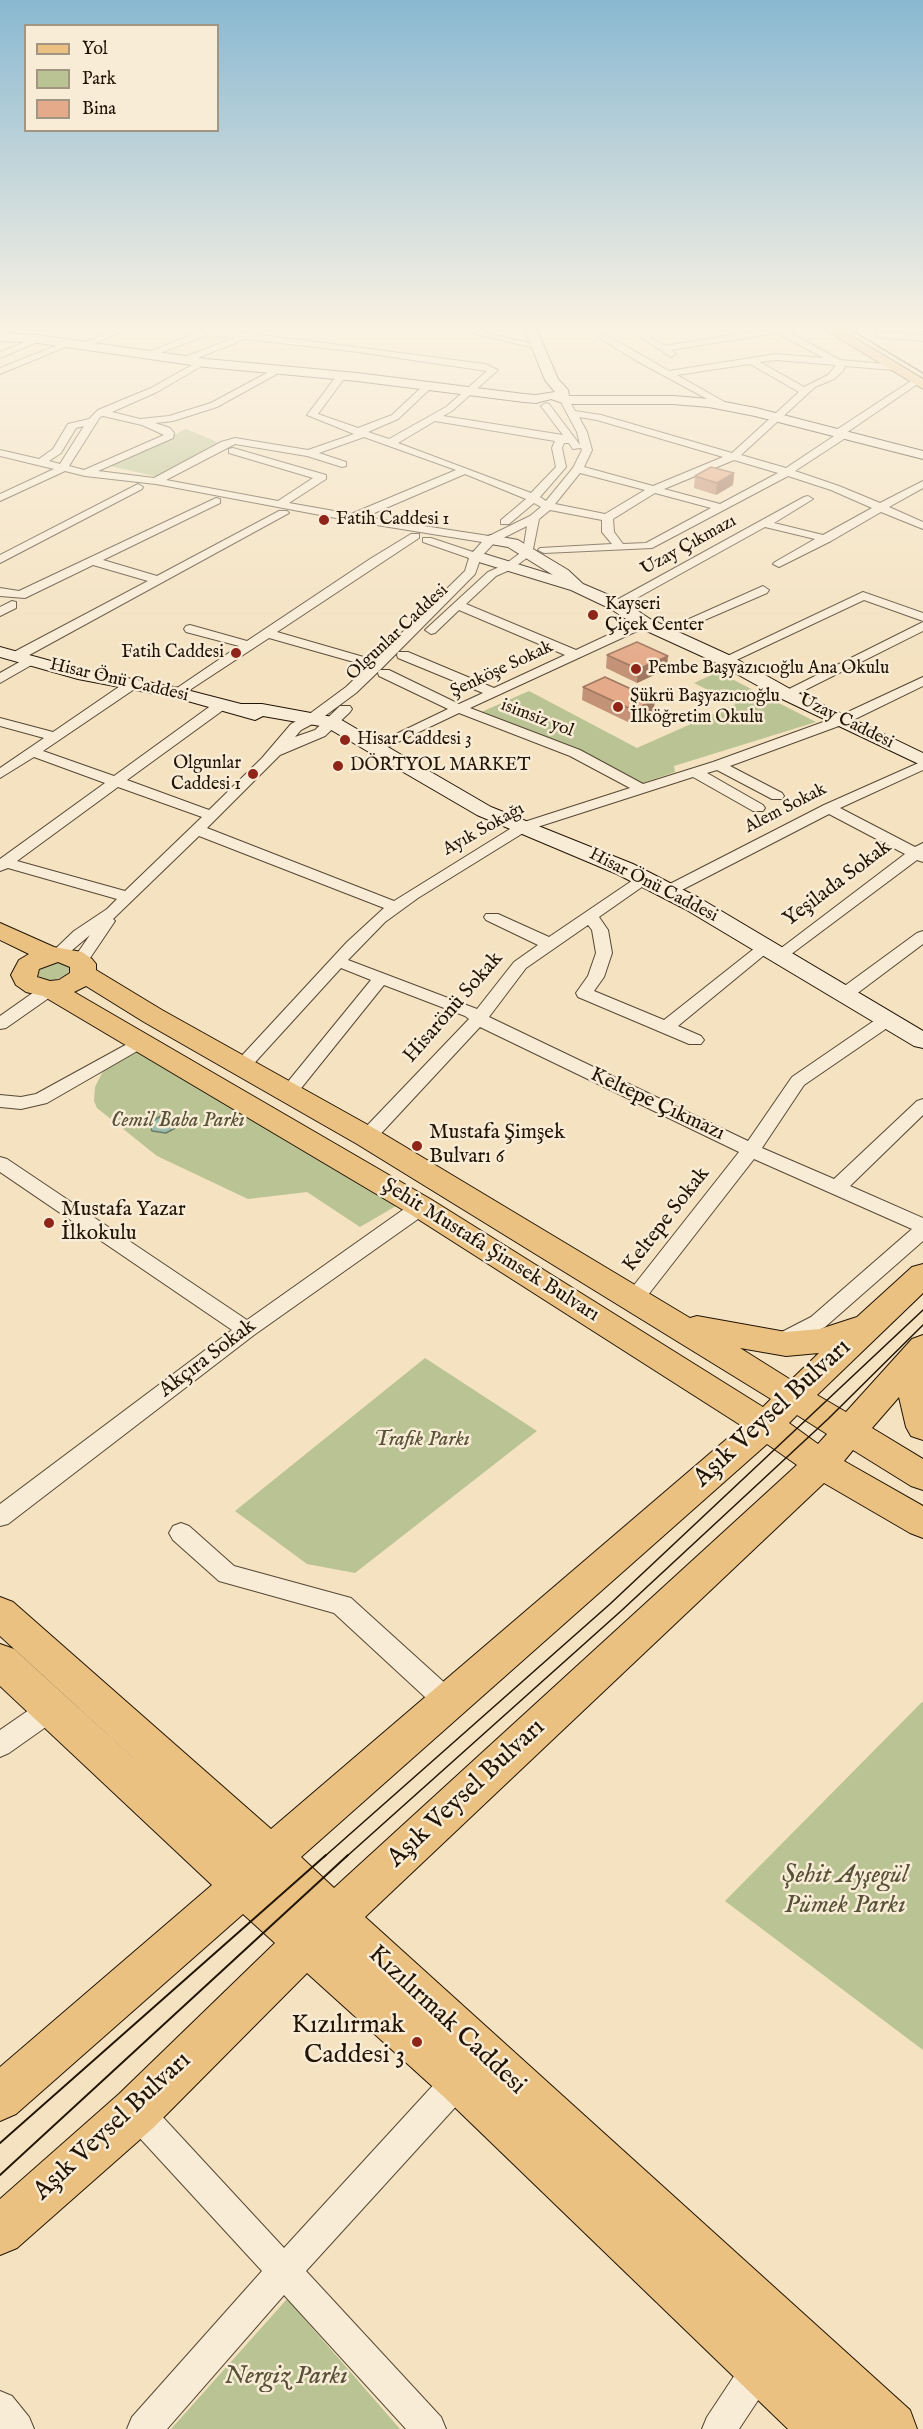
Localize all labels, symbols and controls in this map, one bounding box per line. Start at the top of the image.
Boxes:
legend [24,24,219,132]
text: Yol [82,38,108,61]
text: Park [82,68,116,91]
text: Bina [82,98,116,121]
place label: Fatih Caddesi 1 [336,509,449,531]
street label: Uzay Çıkmazı [638,511,740,581]
marker: Fatih Caddesi 1 [317,513,331,527]
street label: Olgunlar Caddesi [343,580,453,686]
place label: Kayseri Çiçek Center [605,594,704,636]
marker: Kayseri Çiçek Center [586,608,600,622]
street label: Şenköşe Sokak [447,637,557,703]
place label: Fatih Caddesi [121,642,224,664]
marker: Fatih Caddesi [229,646,243,660]
street label: Hisar Önü Caddesi [47,655,191,707]
place label: Pembe Başyazıcıoğlu Ana Okulu [648,658,889,680]
marker: Pembe Başyazıcıoğlu Ana Okulu [629,662,643,676]
place label: Şükrü Başyazıcıoğlu İlköğretim Okulu [630,686,780,728]
street label: Uzay Caddesi [795,690,897,754]
street label: isimsiz yol [497,695,577,743]
marker: Şükrü Başyazıcıoğlu İlköğretim Okulu [611,700,625,714]
place label: Hisar Caddesi 3 [357,729,472,751]
marker: Hisar Caddesi 3 [338,733,352,747]
place label: Olgunlar Caddesi 1 [171,753,241,795]
place label: DÖRTYOL MARKET [350,755,530,777]
marker: DÖRTYOL MARKET [331,759,345,773]
marker: Olgunlar Caddesi 1 [246,767,260,781]
street label: Alem Sokak [741,779,831,839]
street label: Ayık Sokağı [439,799,529,861]
street label: Yeşilada Sokak [779,835,897,933]
street label: Hisar Önü Caddesi [585,844,721,928]
street label: Hisarönü Sokak [399,947,509,1069]
street label: Keltepe Çıkmazı [586,1063,728,1147]
park label: Cemil Baba Parkı [111,1109,245,1135]
place label: Mustafa Şimşek Bulvarı 6 [429,1121,565,1171]
marker: Mustafa Şimşek Bulvarı 6 [410,1139,424,1153]
street label: Keltepe Sokak [618,1162,716,1278]
street label: Şehit Mustafa Şimsek Bulvarı [377,1174,603,1328]
place label: Mustafa Yazar İlkokulu [61,1198,186,1248]
marker: Mustafa Yazar İlkokulu [42,1216,56,1230]
street label: Akçıra Sokak [155,1314,261,1404]
street label: Aşık Veysel Bulvarı [688,1333,858,1495]
park label: Trafik Parkı [374,1428,470,1454]
street label: Aşık Veysel Bulvarı [382,1713,552,1875]
park label: Şehit Ayşegül Pümek Parkı [782,1861,908,1922]
street label: Kızılırmak Caddesi [360,1940,532,2102]
place label: Kızılırmak Caddesi 3 [291,2011,405,2072]
marker: Kızılırmak Caddesi 3 [410,2035,424,2049]
street label: Aşık Veysel Bulvarı [28,2046,198,2208]
park label: Nergiz Parkı [224,2362,348,2394]

